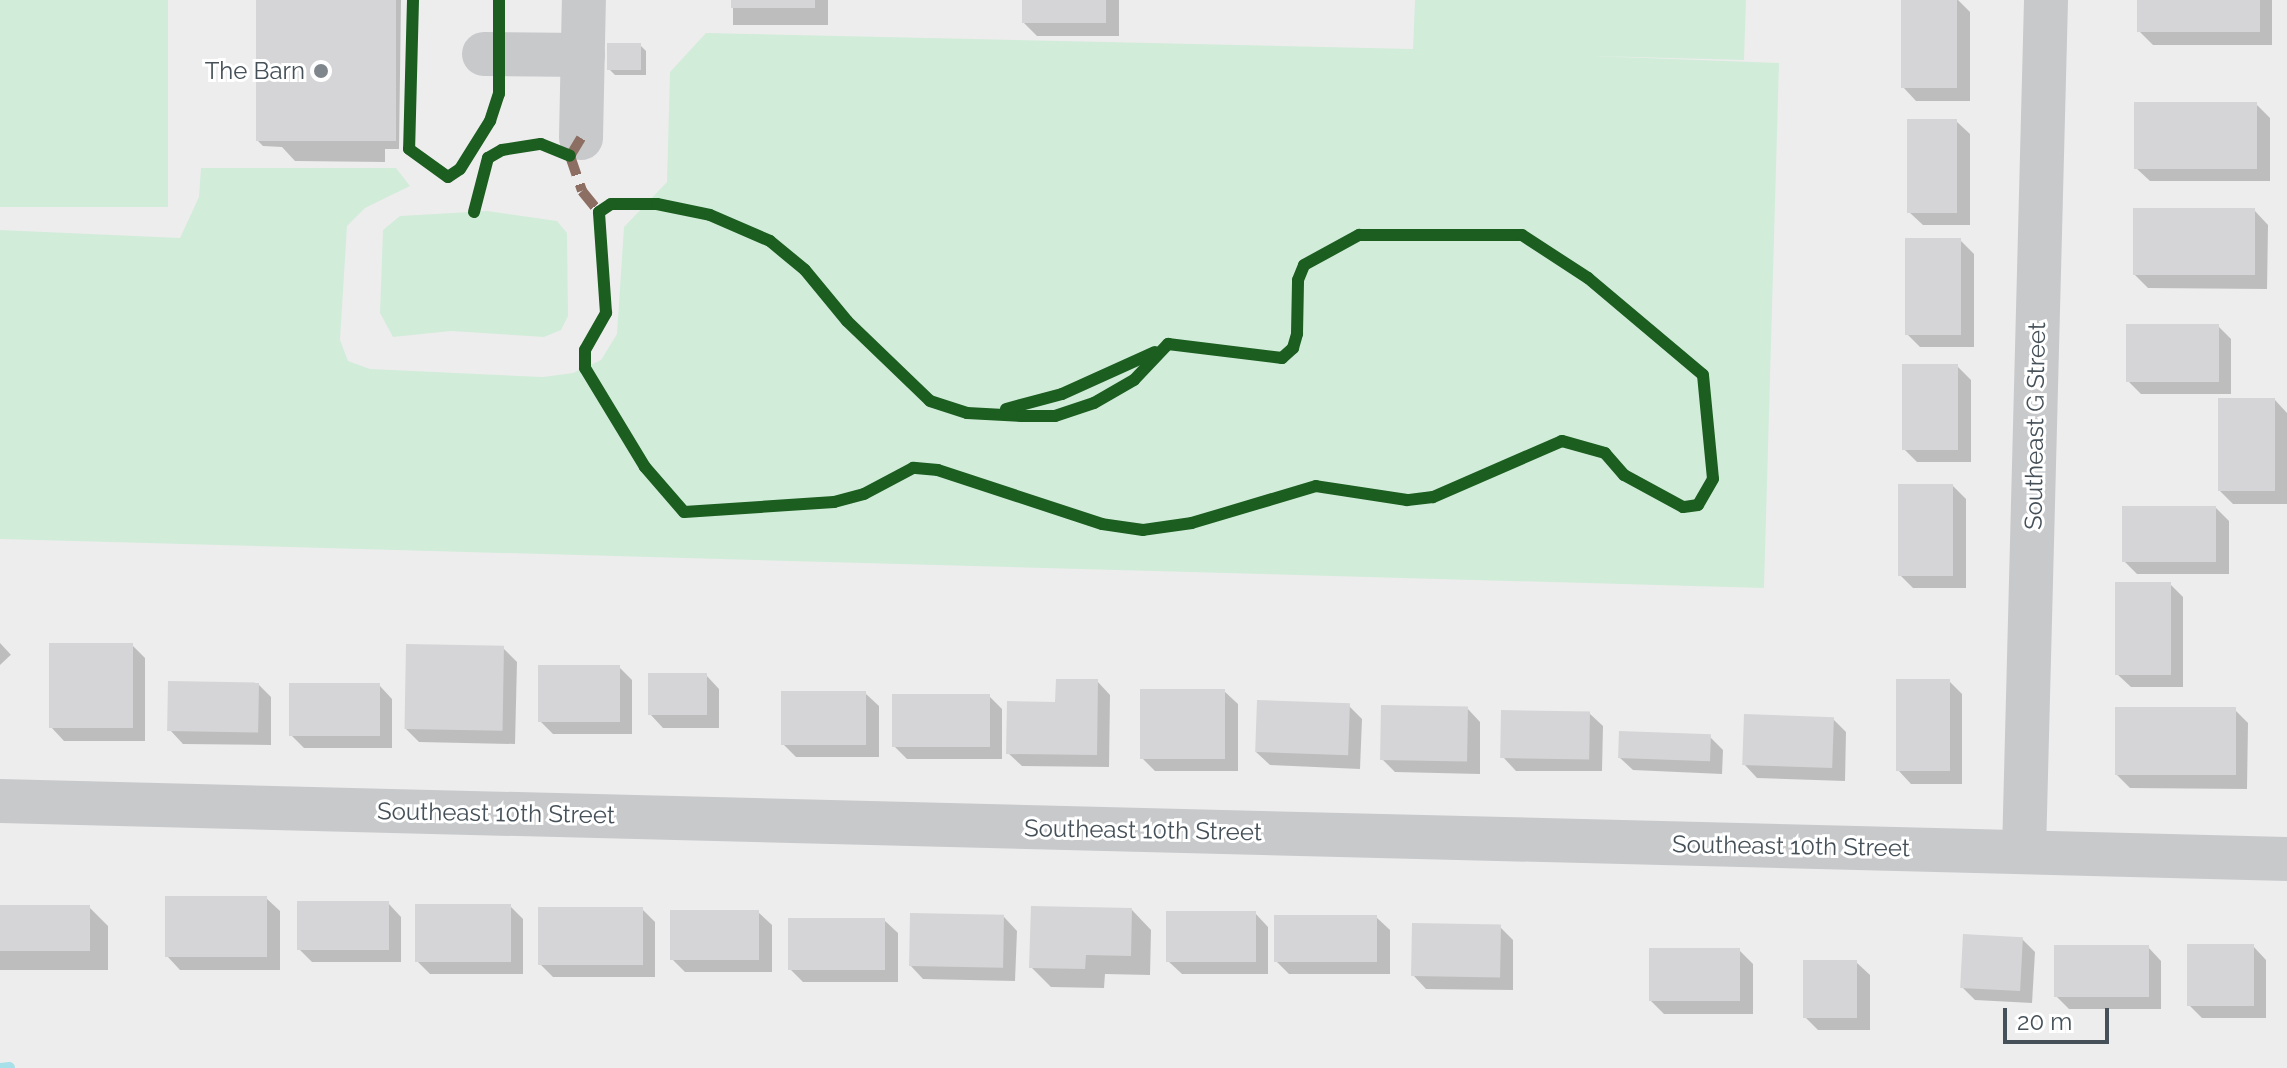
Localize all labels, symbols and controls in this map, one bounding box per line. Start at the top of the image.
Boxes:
place label: The Barn [205,57,305,85]
marker: The Barn [312,62,330,80]
street label: Southeast G Street [2019,322,2051,530]
street label: Southeast 10th Street [377,797,615,829]
street label: Southeast 10th Street [1024,814,1262,846]
street label: Southeast 10th Street [1672,830,1910,862]
scale bar [2007,992,2113,1042]
text: 20 m [2017,1007,2072,1036]

